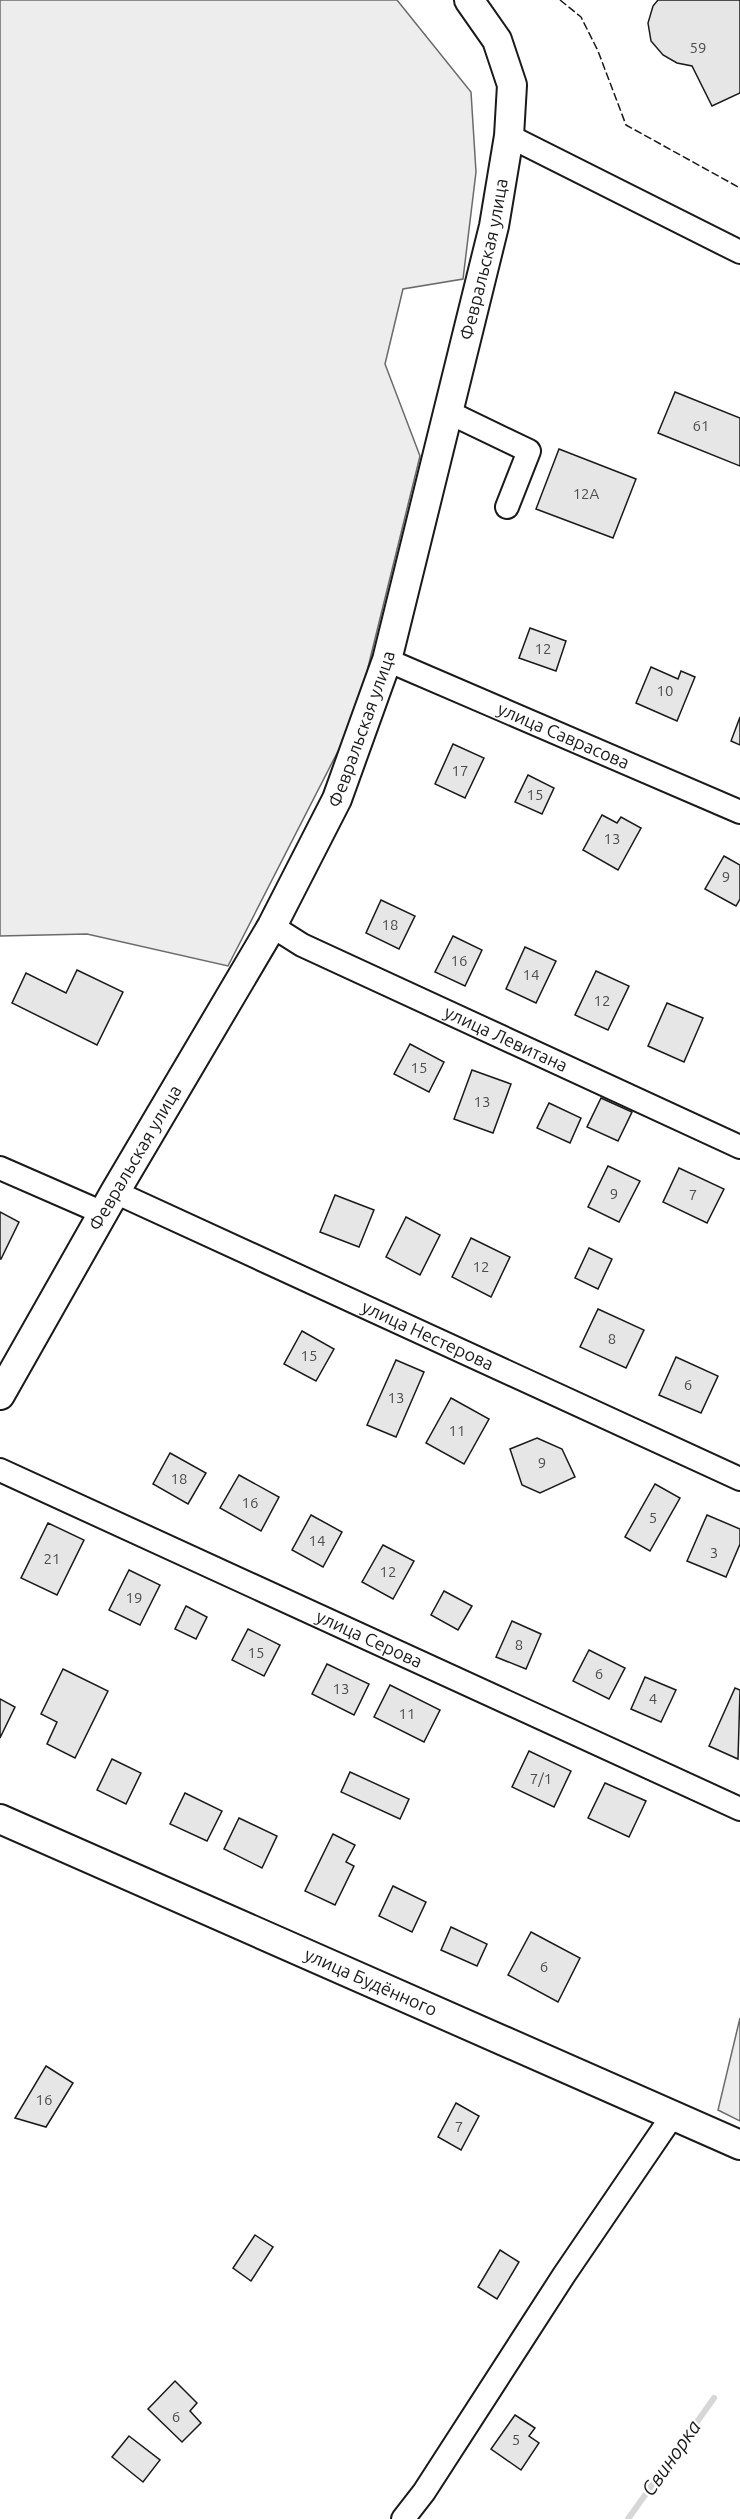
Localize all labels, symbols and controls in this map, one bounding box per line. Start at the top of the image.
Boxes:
house number: 59 [690,39,706,56]
street label: Февральская улица [455,177,511,342]
house number: 61 [693,417,709,434]
house number: 12А [573,485,600,502]
house number: 12 [535,640,551,657]
street label: Февральская улица [323,649,398,811]
house number: 10 [657,682,673,699]
street label: улица Саврасова [495,698,633,772]
house number: 17 [452,762,468,779]
house number: 15 [527,786,543,803]
house number: 13 [604,830,620,847]
house number: 9 [722,868,730,885]
house number: 18 [382,916,398,933]
house number: 16 [451,952,467,969]
house number: 14 [523,966,539,983]
house number: 12 [594,992,610,1009]
street label: улица Левитана [441,1001,571,1075]
house number: 15 [411,1059,427,1076]
street label: Февральская улица [84,1081,185,1234]
house number: 13 [474,1093,490,1110]
house number: 9 [610,1185,618,1202]
house number: 7 [689,1186,697,1203]
house number: 12 [473,1258,489,1275]
street label: улица Нестерова [359,1296,497,1374]
house number: 8 [608,1330,616,1347]
house number: 15 [301,1347,317,1364]
house number: 6 [684,1376,692,1393]
house number: 13 [388,1389,404,1406]
house number: 11 [449,1422,465,1439]
house number: 9 [538,1454,546,1471]
house number: 18 [171,1470,187,1487]
house number: 16 [242,1494,258,1511]
house number: 5 [649,1509,657,1526]
house number: 14 [309,1532,325,1549]
house number: 3 [710,1544,718,1561]
house number: 21 [44,1550,60,1567]
house number: 12 [380,1563,396,1580]
house number: 19 [126,1589,142,1606]
street label: улица Серова [313,1605,426,1671]
house number: 8 [515,1636,523,1653]
house number: 15 [248,1644,264,1661]
house number: 6 [595,1665,603,1682]
house number: 13 [333,1680,349,1697]
house number: 4 [649,1690,657,1707]
house number: 11 [399,1705,415,1722]
house number: 7/1 [530,1770,552,1787]
street label: улица Будённого [302,1943,440,2019]
house number: 6 [540,1958,548,1975]
house number: 16 [36,2091,52,2108]
house number: 7 [455,2118,463,2135]
house number: 6 [172,2408,180,2425]
water label: Свинорка [636,2415,705,2500]
house number: 5 [512,2431,520,2448]

